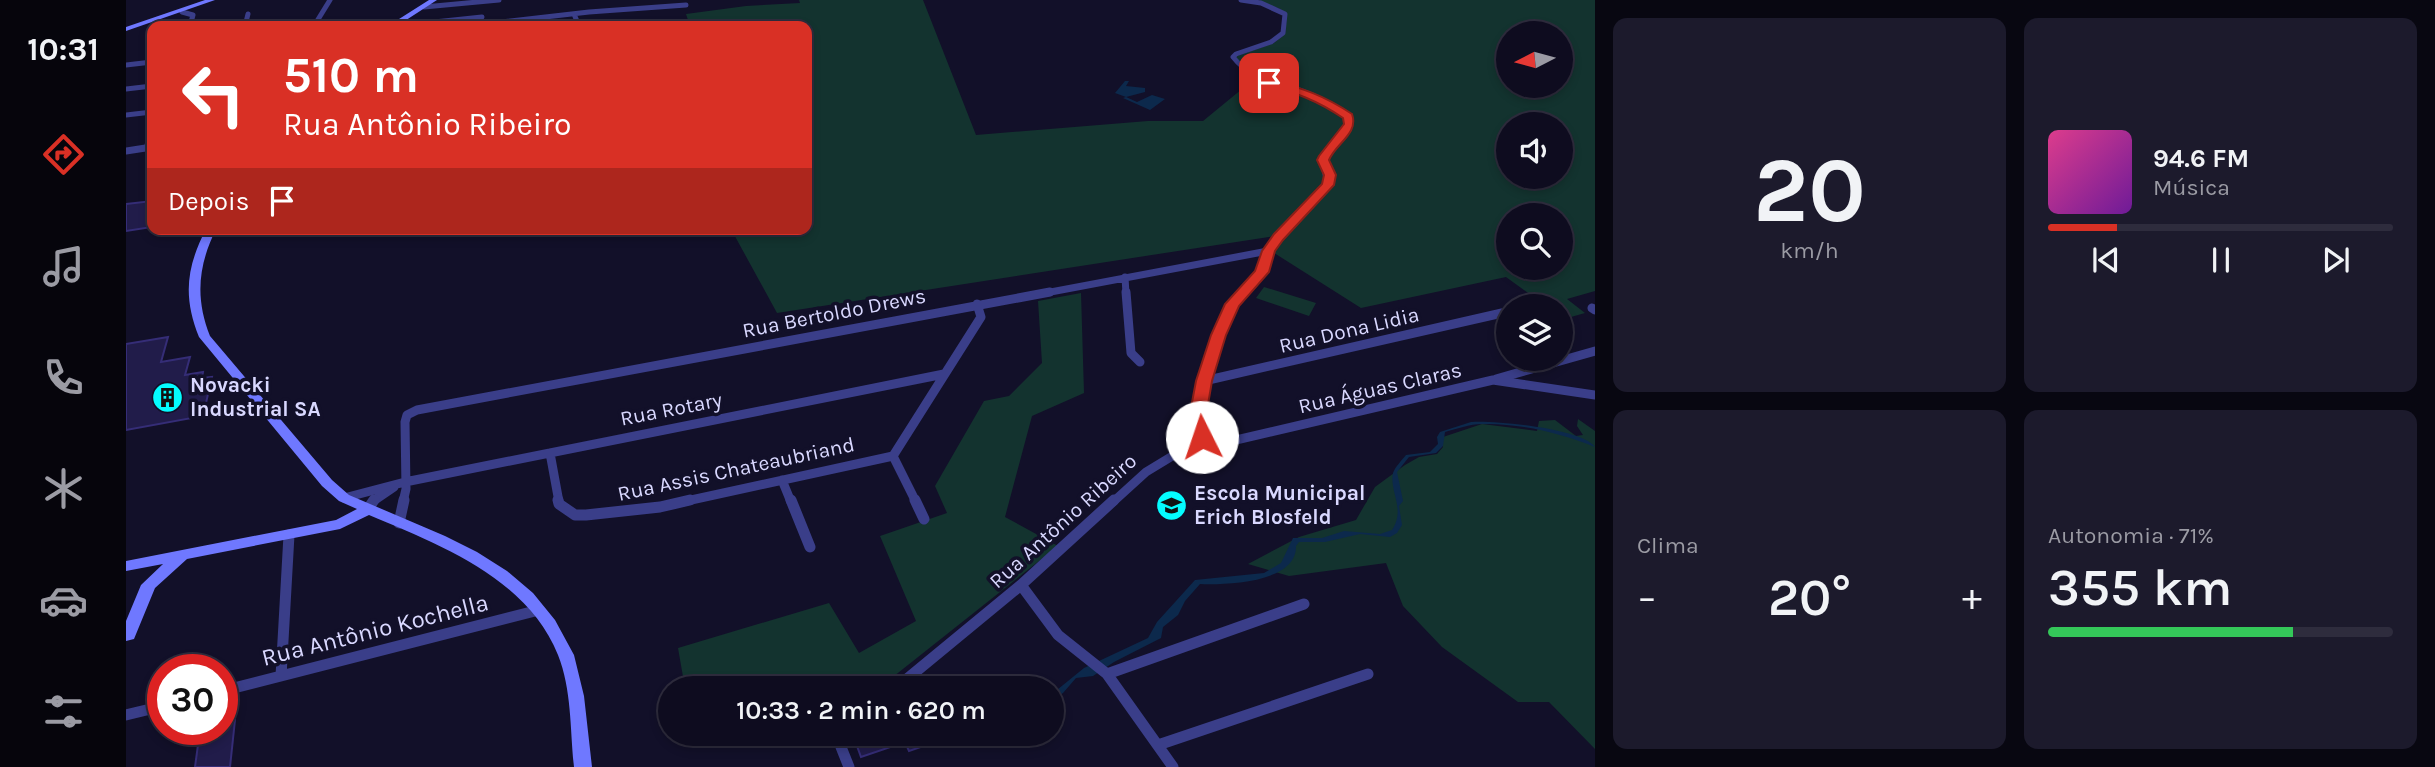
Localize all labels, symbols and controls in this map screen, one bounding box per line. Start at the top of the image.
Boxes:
north arrow [1496,21,1573,98]
map controls [1496,21,1573,371]
text: 10:31 [27,31,99,68]
text: 510 m [283,47,419,104]
icon: left [168,49,259,140]
pin [1239,53,1299,113]
icon: arrive [1250,64,1288,102]
text: Rua Antônio Ribeiro [283,106,571,143]
button: sound [1496,112,1573,189]
icon: directions [39,130,88,179]
text: 20 [1753,138,1866,244]
text: 94.6 FM [2153,143,2249,174]
text: Música [2153,174,2230,201]
icon: arrive [263,182,301,220]
text: Depois [168,186,249,217]
button: search [1496,203,1573,280]
text: km/h [1780,237,1839,264]
icon: previous [2087,241,2125,279]
icon: pause [2202,241,2240,279]
icon: next [2317,241,2355,279]
icon: music [39,242,88,291]
street label: Rua Bertoldo Drews [740,283,928,343]
button: layers [1496,294,1573,371]
street label: Rua Dona Lidia [1277,302,1421,358]
icon: phone [39,353,88,402]
street label: Rua Águas Claras [1296,358,1464,418]
place label: Novacki Industrial SA [190,373,321,421]
building icon: Novacki Industrial SA [150,380,184,414]
street label: Rua Rotary [618,387,724,431]
position arrow [1165,400,1239,474]
street label: Rua Assis Chateaubriand [615,432,857,506]
street label: Rua Antônio Ribeiro [985,449,1141,593]
icon: climate [39,464,88,513]
place label: Escola Municipal Erich Blosfeld [1194,481,1365,529]
school or university icon: Escola Municipal Erich Blosfeld [1154,488,1188,522]
text: Autonomia · 71% [2048,522,2214,549]
text: Clima [1637,532,1699,559]
text: 355 km [2048,557,2232,618]
text: 20° [1768,567,1851,628]
text: − [1637,575,1657,620]
text: + [1962,575,1982,620]
icon: car [39,576,88,625]
street label: Rua Antônio Kochella [259,588,491,672]
speed limit sign: 30 [147,654,238,745]
icon: filters [39,687,88,736]
text: 10:33 · 2 min · 620 m [736,695,986,726]

